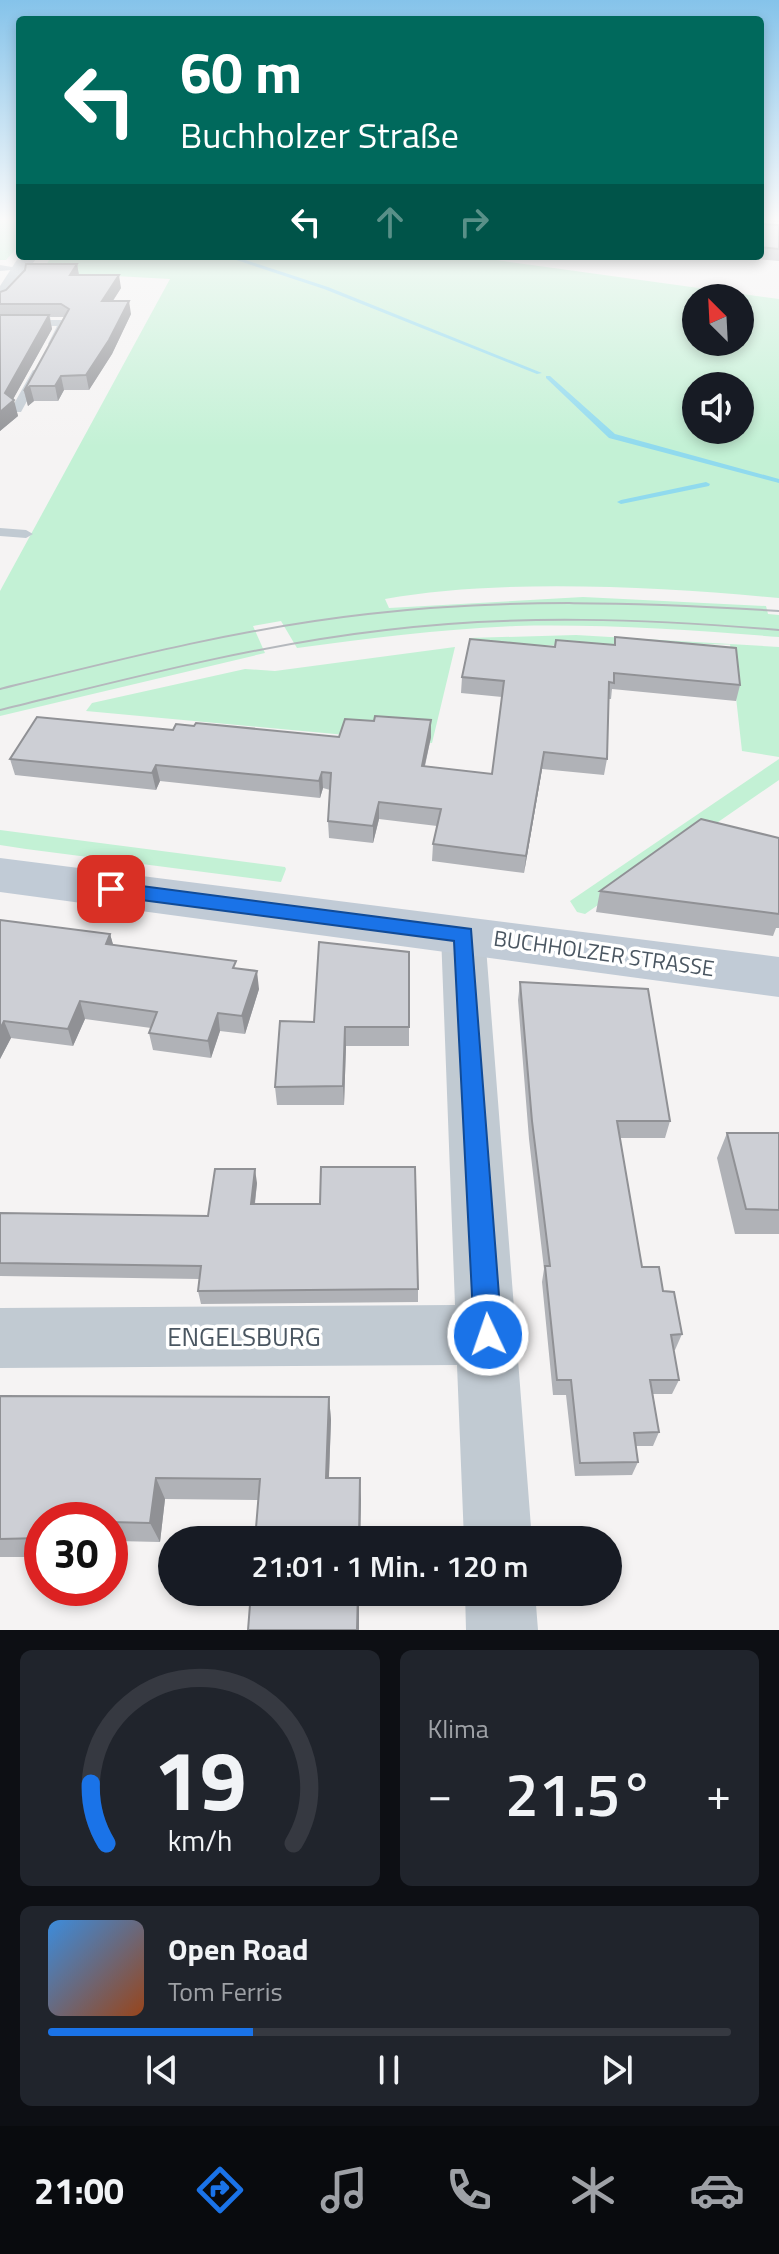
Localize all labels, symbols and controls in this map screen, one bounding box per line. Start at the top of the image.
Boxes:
text: 60 m [180,30,302,115]
icon: left [48,48,152,152]
text: Buchholzer Straße [180,107,459,162]
icon: left [284,200,328,244]
icon: ahead [368,200,412,244]
icon: right [452,200,496,244]
north arrow [682,284,754,356]
map controls [682,284,754,444]
button: sound [682,372,754,444]
pin [77,855,145,923]
icon: arrive [89,867,133,911]
street label: BUCHHOLZER STRASSE [491,921,717,985]
position arrow [446,1293,530,1377]
street label: ENGELSBURG [167,1317,321,1356]
speed limit sign: 30 [24,1502,128,1606]
text: 21:01 · 1 Min. · 120 m [252,1543,528,1589]
text: Klima [428,1709,489,1748]
text: 19 [153,1716,246,1842]
text: 21.5° [505,1748,654,1839]
text: − [428,1760,452,1827]
text: + [706,1760,731,1827]
text: km/h [167,1819,232,1862]
text: Open Road [168,1926,309,1972]
text: Tom Ferris [168,1972,283,2011]
icon: previous [140,2048,184,2092]
icon: pause [367,2048,411,2092]
icon: next [595,2048,639,2092]
icon: directions [192,2162,248,2218]
icon: music [316,2162,372,2218]
icon: phone [441,2162,497,2218]
icon: climate [565,2162,621,2218]
icon: car [689,2162,745,2218]
text: 21:00 [34,2163,124,2218]

